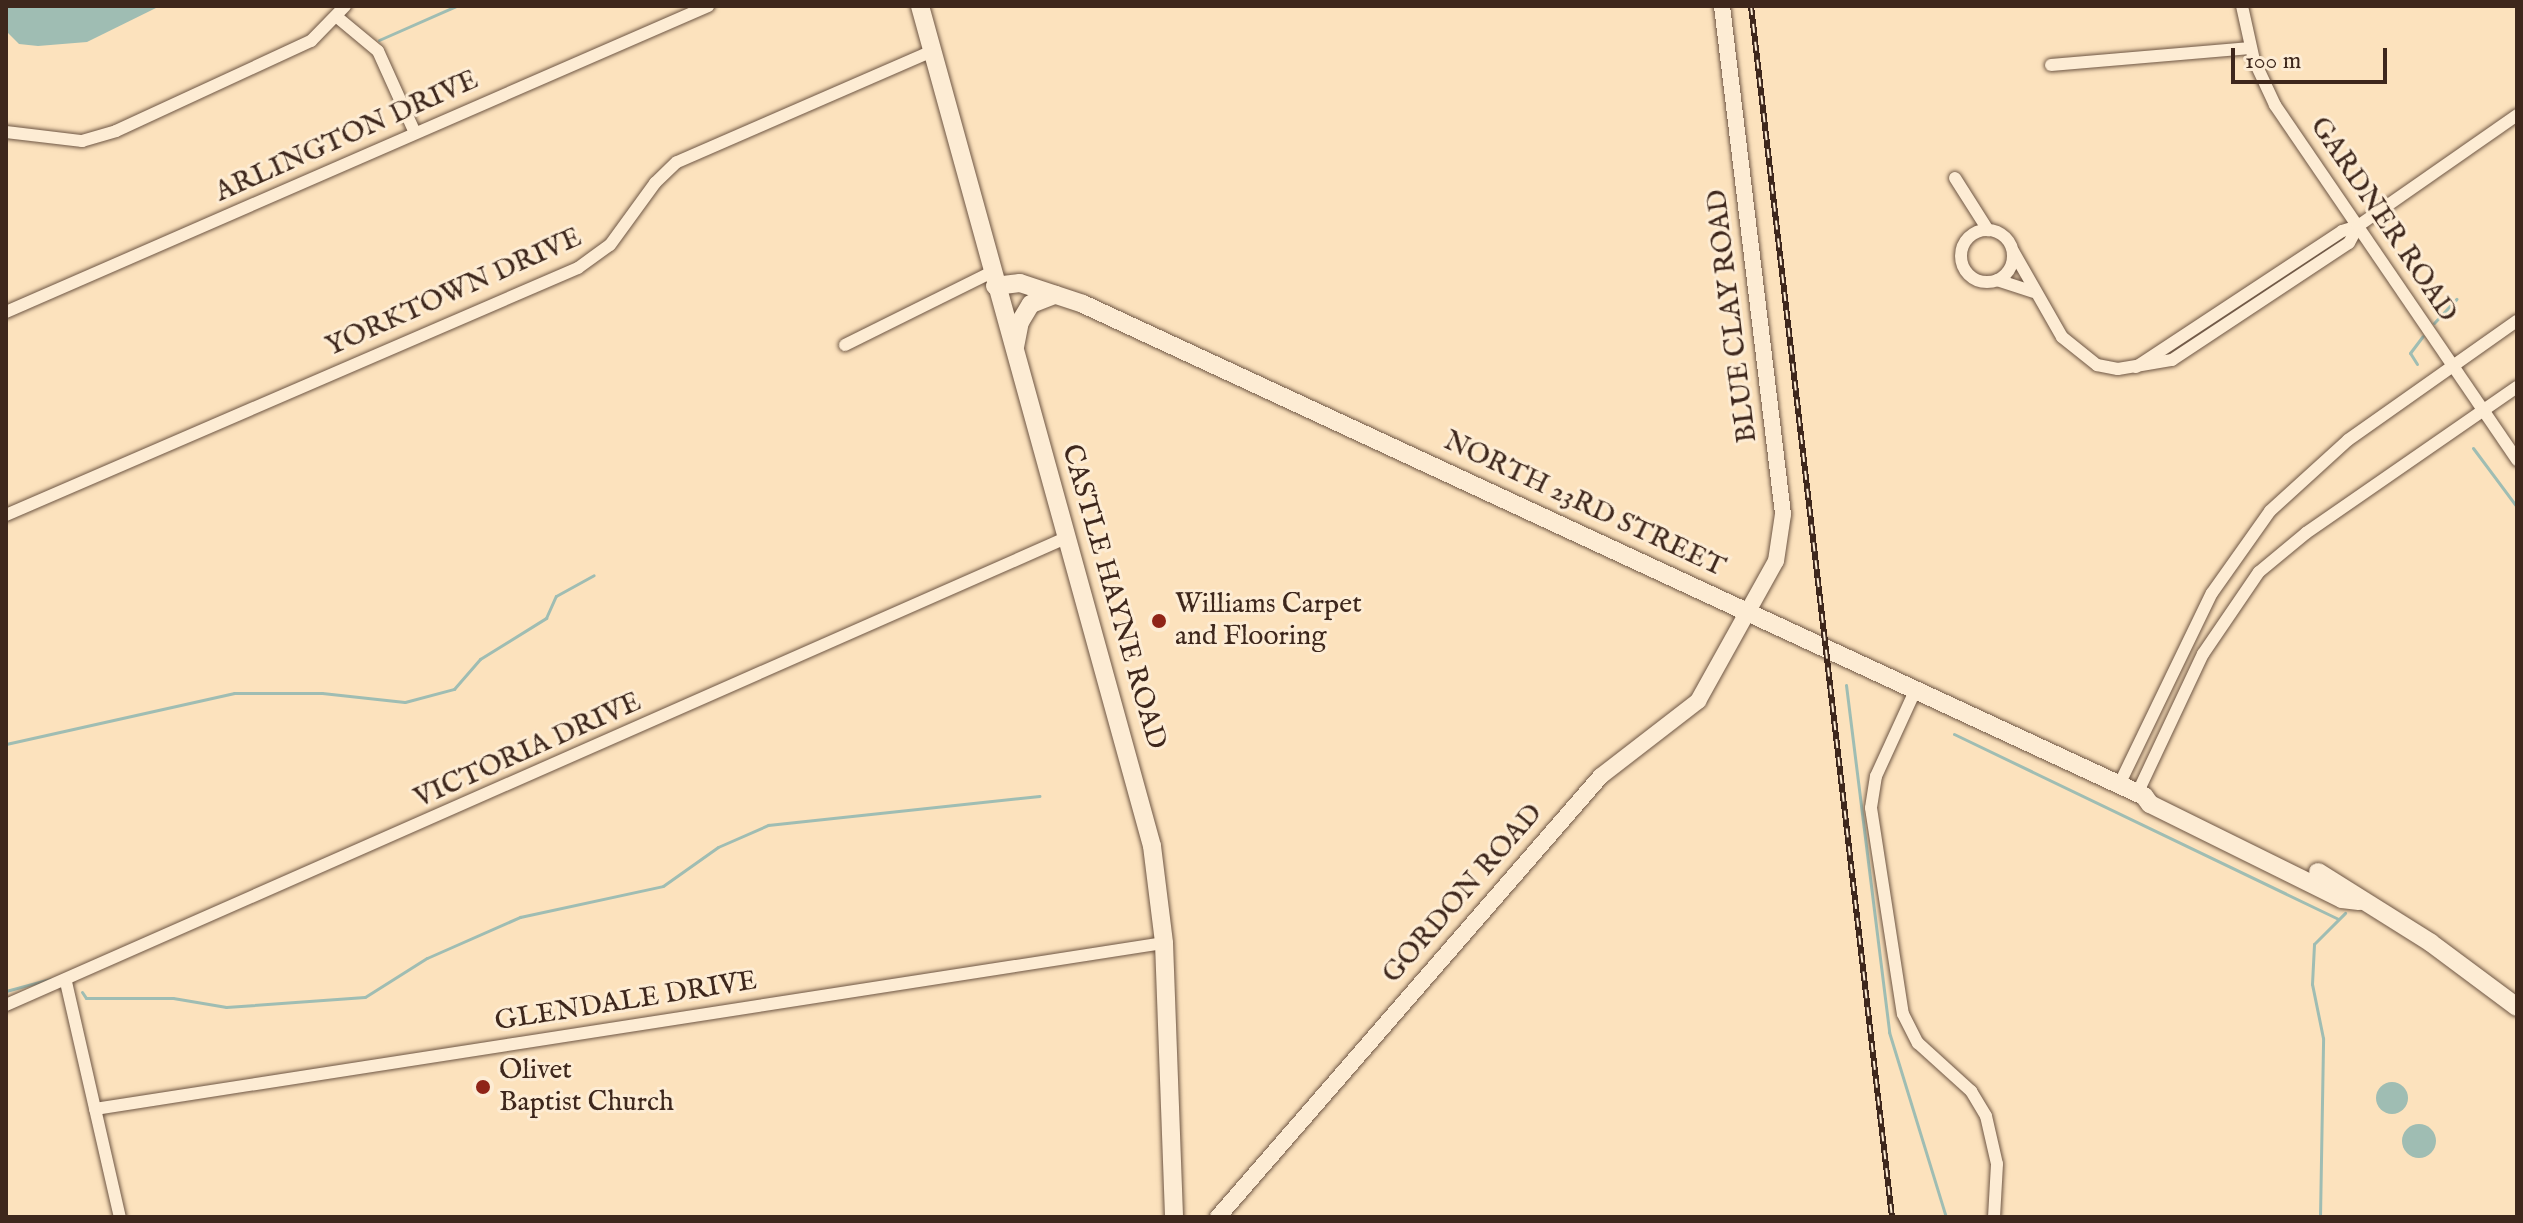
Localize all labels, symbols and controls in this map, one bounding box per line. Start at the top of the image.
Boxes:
scale bar [2235,32,2391,82]
text: 100 m [2245,46,2301,77]
street label: ARLINGTON DRIVE [210,64,484,210]
street label: GARDNER ROAD [2302,111,2464,329]
street label: BLUE CLAY ROAD [1701,187,1765,445]
street label: YORKTOWN DRIVE [321,221,587,365]
street label: NORTH 23RD STREET [1438,425,1730,585]
street label: CASTLE HAYNE ROAD [1053,441,1173,753]
place label: Williams Carpet and Flooring [1175,588,1362,654]
marker: Williams Carpet and Flooring [1150,612,1168,630]
street label: VICTORIA DRIVE [409,686,647,816]
street label: GORDON ROAD [1376,797,1550,991]
street label: GLENDALE DRIVE [492,965,760,1039]
place label: Olivet Baptist Church [499,1054,674,1120]
marker: Olivet Baptist Church [474,1078,492,1096]

